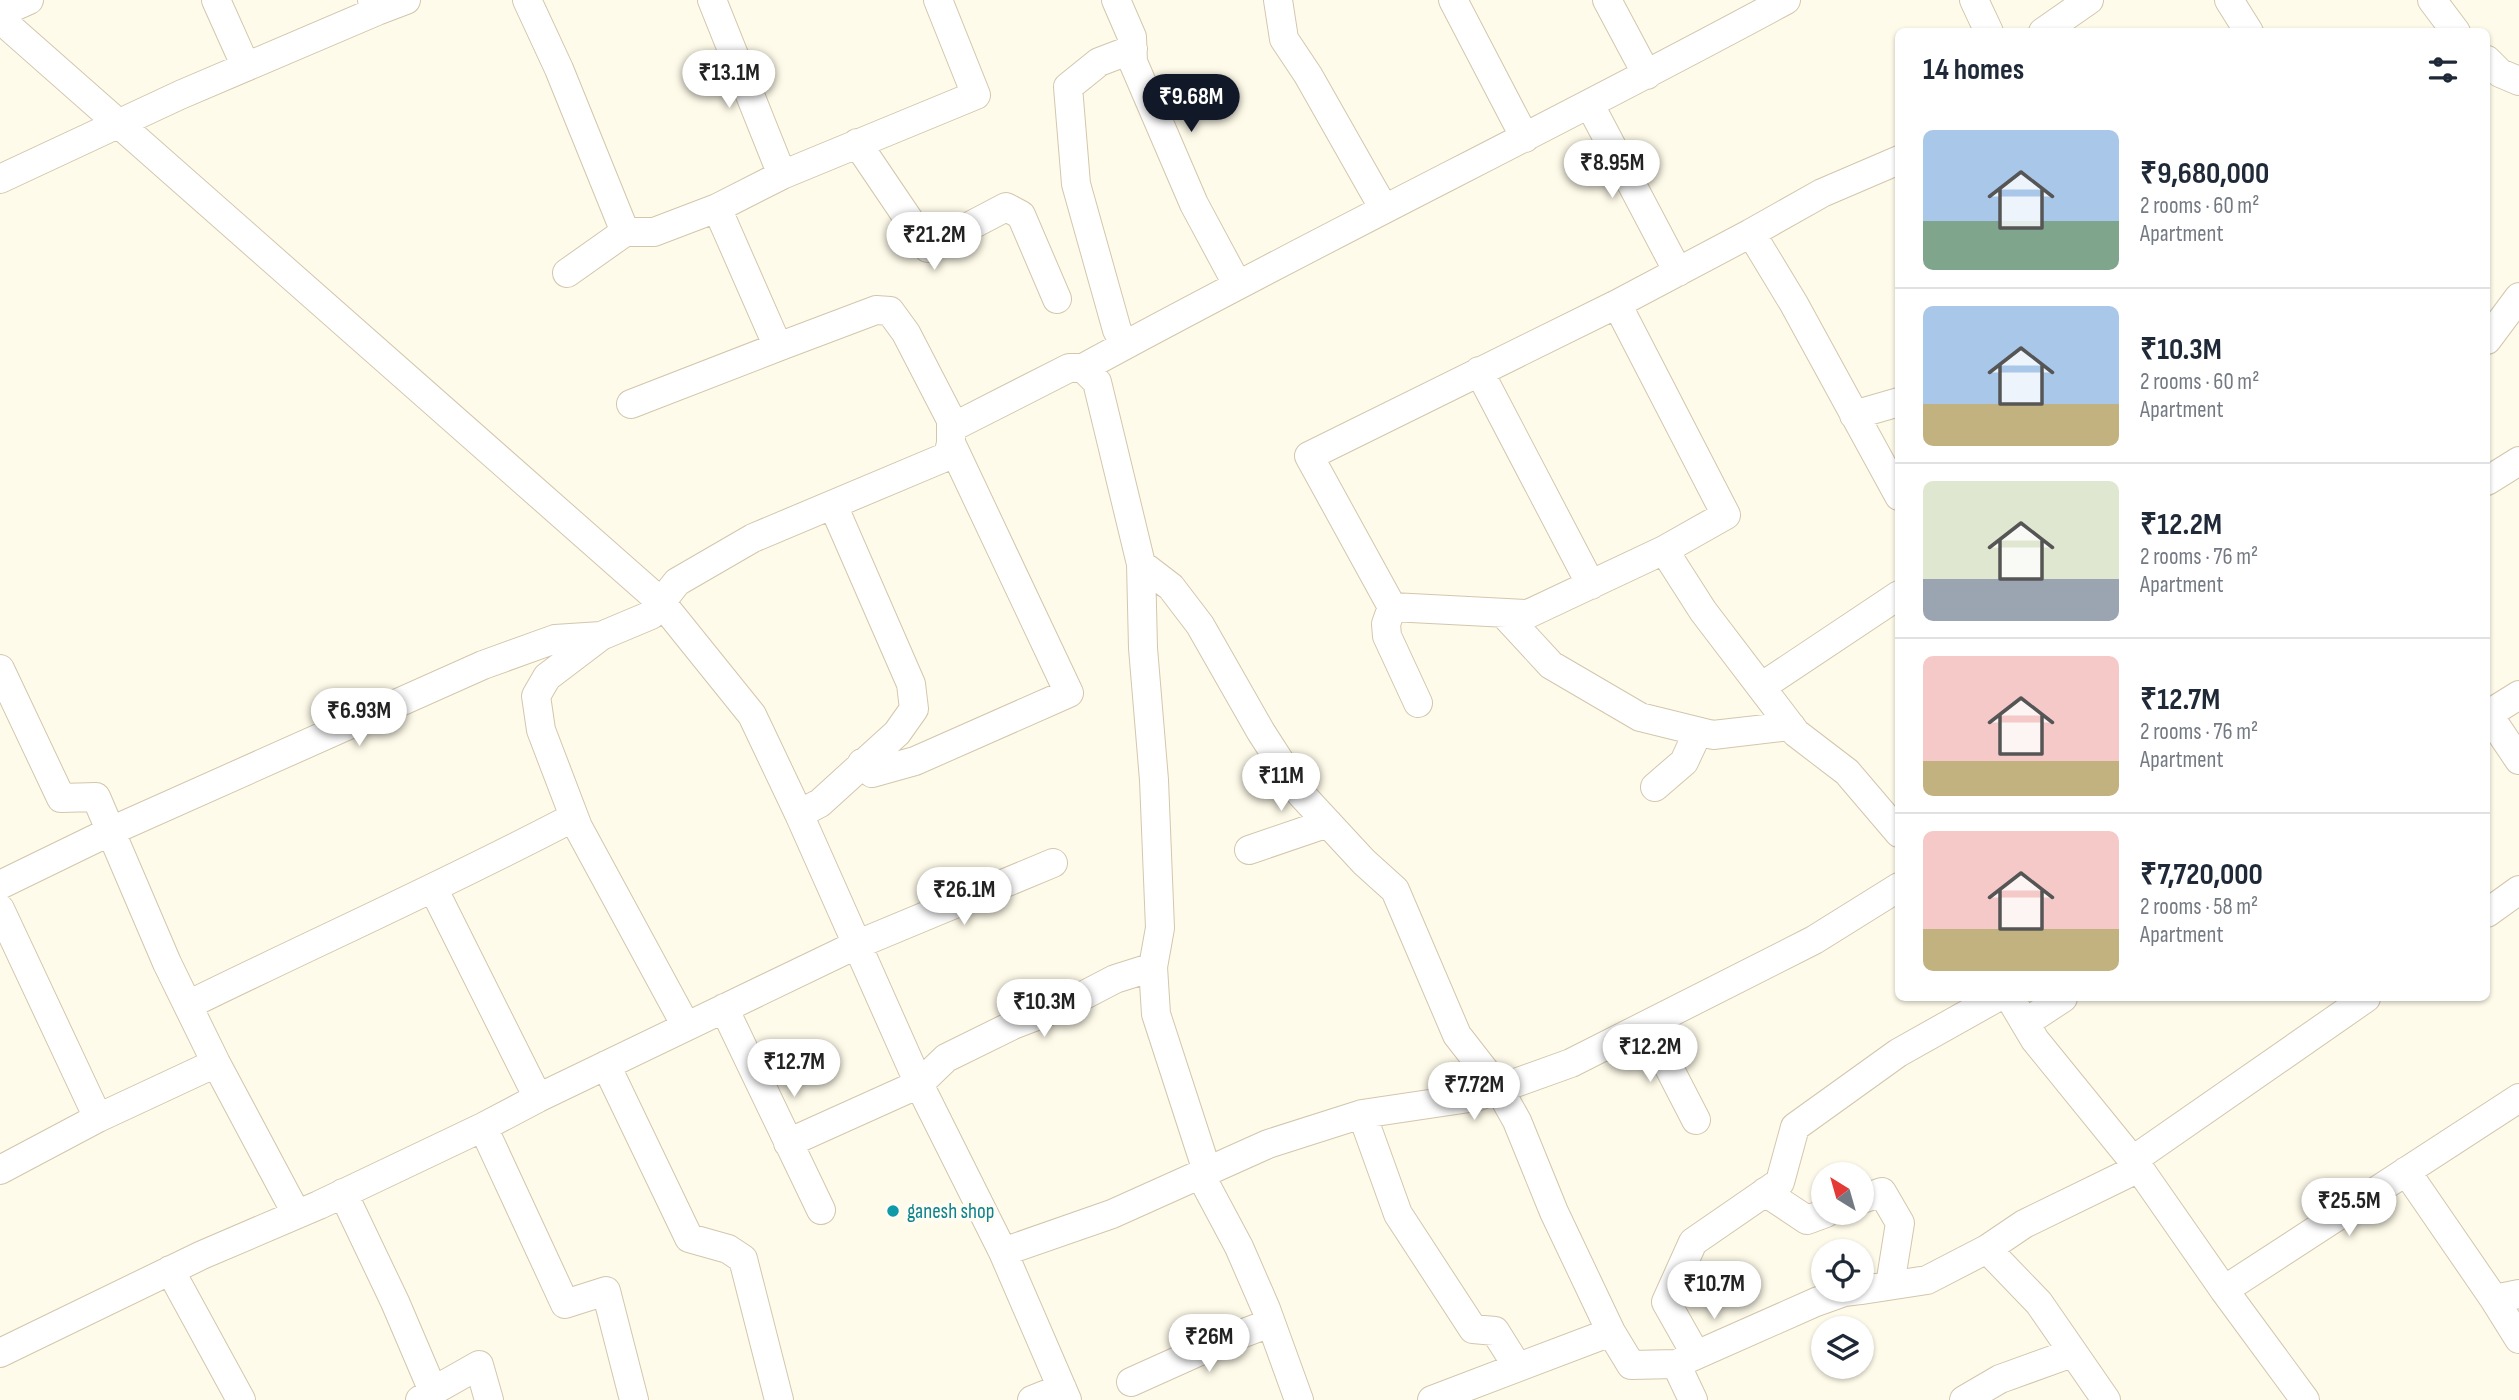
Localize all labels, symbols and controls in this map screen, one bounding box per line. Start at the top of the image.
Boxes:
pin: ₹13.1M [672,50,786,110]
icon: filters [2424,51,2462,89]
text: 14 homes [1923,52,2024,88]
text: ₹13.1M [698,59,760,87]
pin: ₹9.68M [1134,74,1248,134]
text: ₹9.68M [1159,83,1223,111]
pin: ₹8.95M [1555,140,1669,200]
text: ₹8.95M [1580,149,1644,177]
text: ₹9,680,000 [2140,156,2269,192]
icon: home [1979,158,2063,242]
text: 2 rooms · 60 m² [2140,192,2259,220]
pin: ₹21.2M [877,212,991,272]
text: Apartment [2140,220,2224,248]
text: ₹21.2M [902,221,966,249]
text: ₹10.3M [2140,332,2222,368]
icon: home [1979,334,2063,418]
text: 2 rooms · 60 m² [2140,368,2259,396]
text: Apartment [2140,396,2224,424]
text: ₹12.2M [2140,507,2222,543]
icon: home [1979,509,2063,593]
text: 2 rooms · 76 m² [2140,543,2258,571]
text: Apartment [2140,571,2224,599]
text: ₹12.7M [2140,682,2220,718]
icon: home [1979,684,2063,768]
pin: ₹6.93M [302,688,416,748]
text: ₹6.93M [327,697,391,725]
text: 2 rooms · 76 m² [2140,718,2258,746]
text: Apartment [2140,746,2224,774]
pin: ₹11M [1240,754,1322,813]
text: ₹11M [1258,762,1304,790]
text: ₹7,720,000 [2140,857,2263,893]
icon: home [1979,859,2063,943]
pin: ₹26.1M [907,867,1021,927]
text: ₹26.1M [933,876,995,904]
text: 2 rooms · 58 m² [2140,893,2258,921]
text: Apartment [2140,921,2224,949]
pin: ₹10.3M [987,979,1101,1039]
text: ₹10.3M [1013,988,1075,1016]
pin: ₹12.2M [1593,1024,1707,1084]
text: ₹12.2M [1619,1033,1681,1061]
pin: ₹12.7M [737,1040,851,1099]
text: ₹12.7M [763,1048,825,1076]
pin: ₹7.72M [1417,1062,1531,1122]
text: ₹7.72M [1444,1071,1504,1099]
north arrow [1811,1162,1874,1225]
map controls [1811,1162,1874,1379]
pin: ₹25.5M [2292,1178,2406,1238]
text: ₹25.5M [2317,1187,2381,1215]
place label: ganesh shop [907,1199,994,1224]
marker: ganesh shop [885,1203,901,1219]
button: locate [1811,1239,1874,1302]
pin: ₹10.7M [1657,1262,1771,1321]
text: ₹10.7M [1683,1270,1745,1298]
pin: ₹26M [1168,1314,1250,1374]
button: layers [1811,1316,1874,1379]
text: ₹26M [1185,1323,1233,1351]

